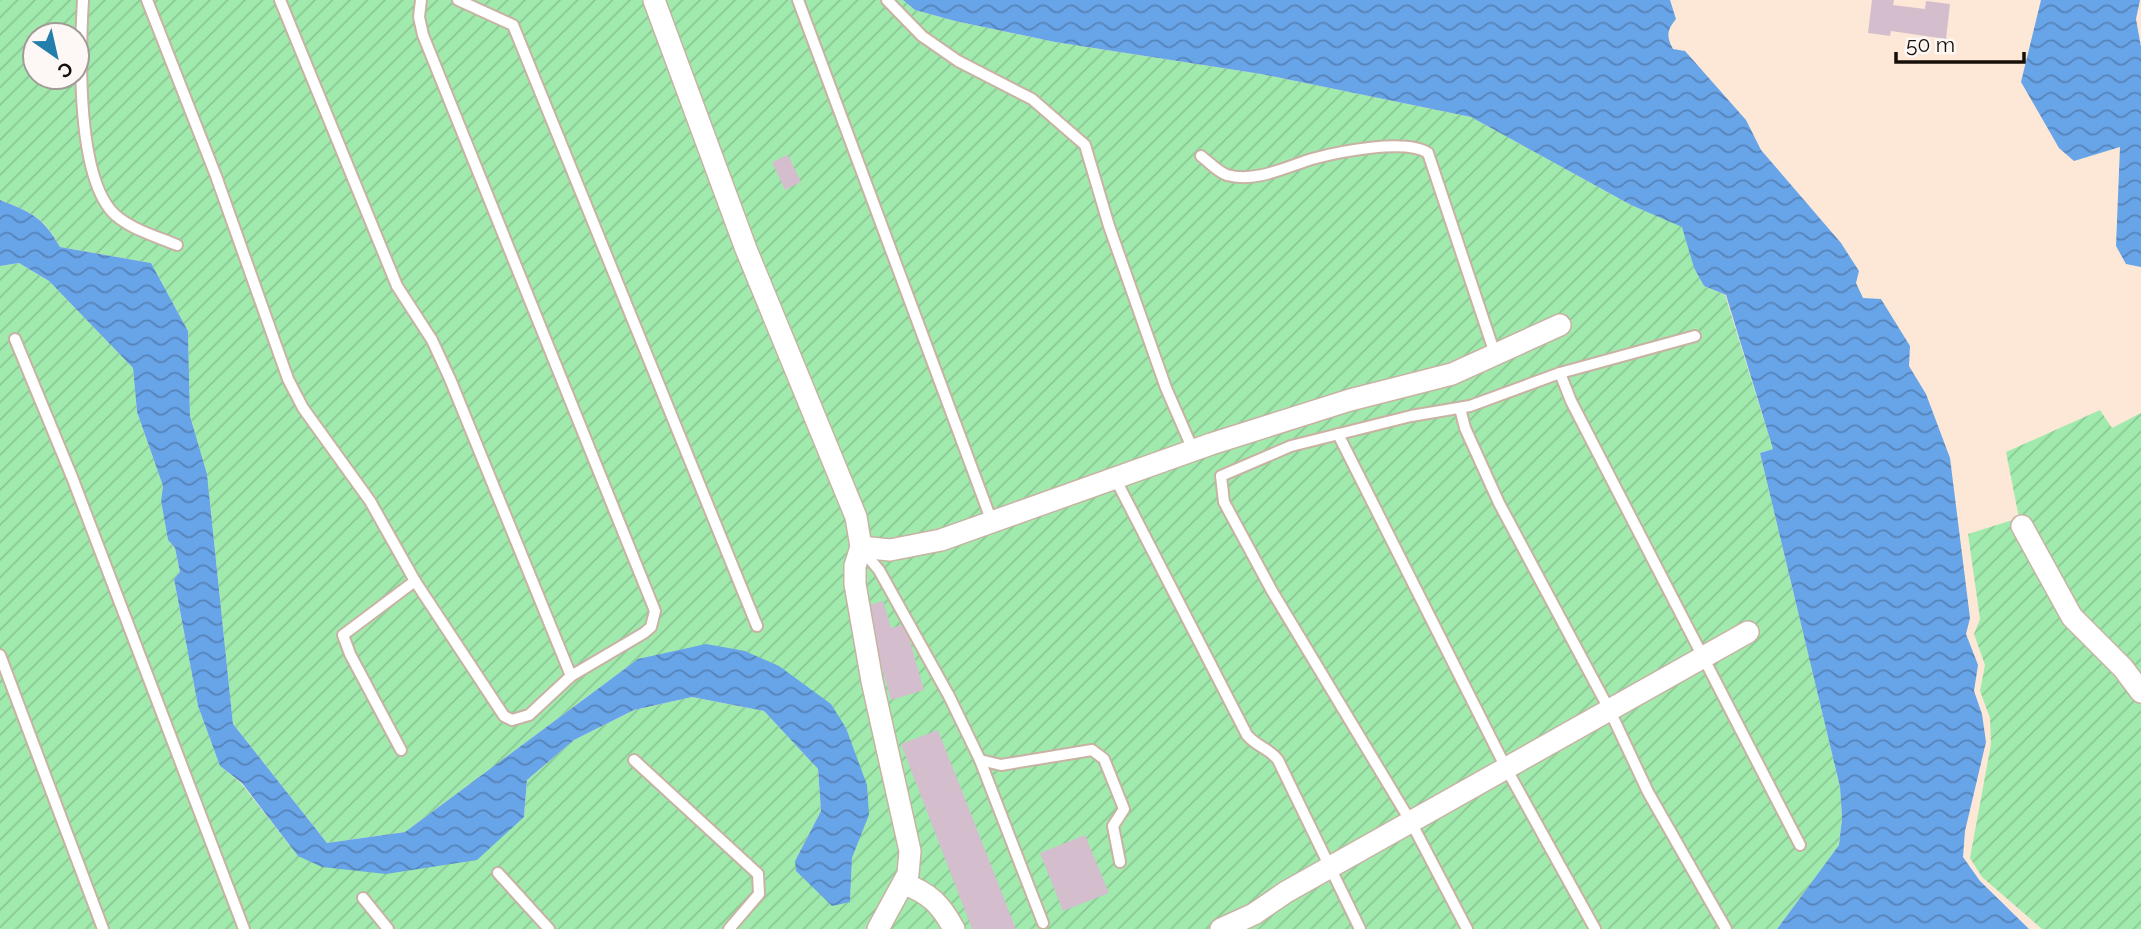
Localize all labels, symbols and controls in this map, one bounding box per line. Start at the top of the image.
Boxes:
north arrow [21,21,91,91]
scale bar [1896,21,2024,65]
text: 50 m [1906,32,1955,57]
text: С [54,57,77,83]

